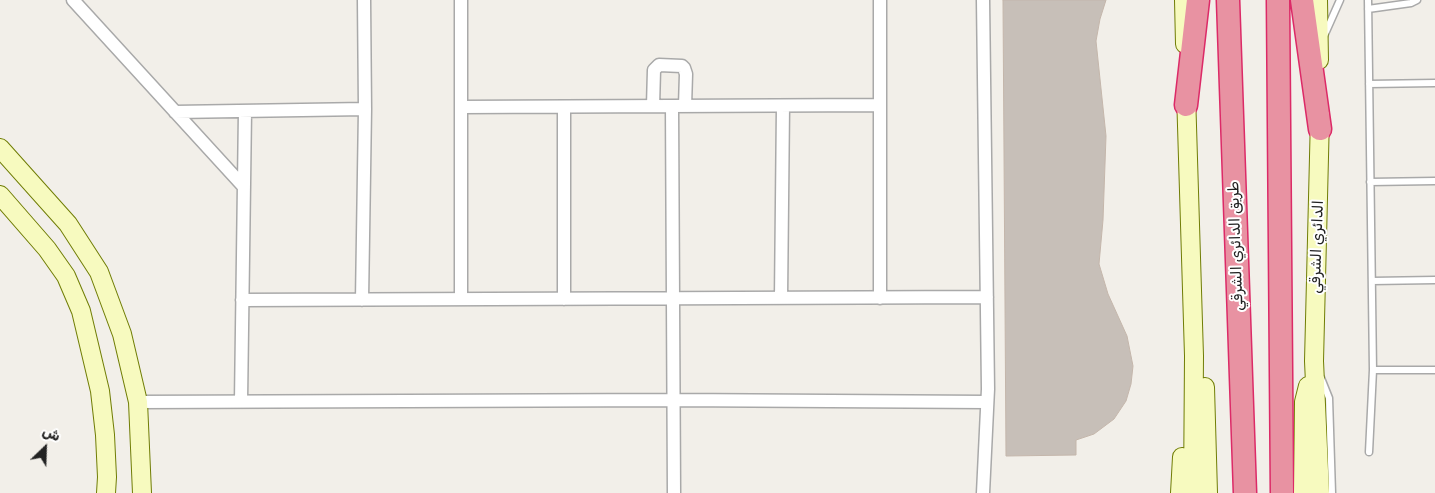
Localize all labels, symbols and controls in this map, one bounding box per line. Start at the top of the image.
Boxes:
street label: طريق الدائري الشرقي [1225,181,1247,311]
street label: الدائري الشرقي [1306,200,1328,294]
text: ش [40,422,63,445]
north arrow [20,423,70,473]

